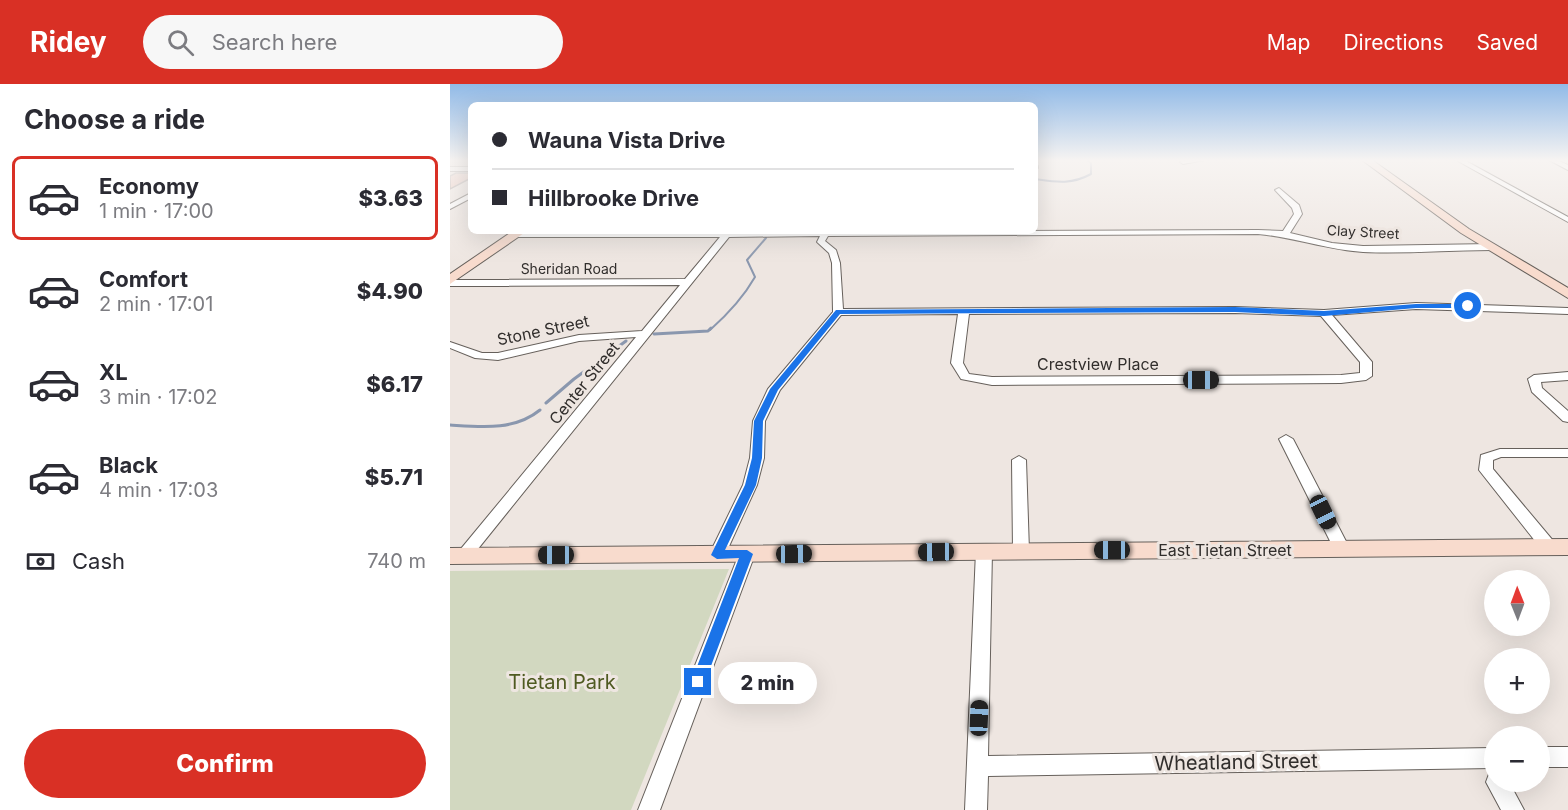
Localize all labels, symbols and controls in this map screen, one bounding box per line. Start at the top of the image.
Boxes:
search box [143,15,563,69]
text: Ridey [30,25,107,59]
icon: search [164,26,197,59]
text: Search here [212,29,337,55]
text: Map [1267,30,1310,55]
text: Directions [1343,30,1444,55]
text: Saved [1477,30,1538,55]
text: Choose a ride [24,103,205,136]
text: Wauna Vista Drive [528,127,725,153]
icon: car [27,171,81,225]
text: Economy [99,173,199,199]
text: $3.63 [358,185,423,211]
text: Hillbrooke Drive [528,185,699,211]
text: 1 min · 17:00 [99,199,214,223]
street label: Clay Street [1326,221,1400,242]
street label: Sheridan Road [521,260,617,277]
icon: car [27,264,81,318]
text: Comfort [99,266,188,292]
text: $4.90 [357,278,423,304]
text: 2 min · 17:01 [99,292,213,316]
route start [1454,292,1481,319]
street label: Stone Street [495,311,591,349]
street label: Center Street [545,338,623,428]
street label: Crestview Place [1037,354,1159,374]
icon: car [27,357,81,411]
text: XL [99,359,128,385]
text: $6.17 [366,371,423,397]
car [1183,371,1219,389]
text: 3 min · 17:02 [99,385,218,409]
icon: car [27,450,81,504]
text: Black [99,452,158,478]
text: $5.71 [365,464,423,490]
text: 4 min · 17:03 [99,478,218,502]
car [1307,492,1339,532]
street label: East Tietan Street [1158,540,1292,560]
car [1094,541,1130,559]
car [918,543,954,561]
icon: cash [24,545,57,578]
car [776,545,812,563]
car [538,546,574,564]
text: Cash [72,548,125,574]
text: 740 m [367,549,426,573]
north arrow [1484,570,1550,636]
map controls [1484,570,1550,792]
button: + [1484,648,1550,714]
callout: 2 min [719,661,818,703]
route end [684,668,711,695]
park label: Tietan Park [508,670,616,694]
text: 2 min [740,671,795,695]
car [969,700,989,736]
button: − [1484,726,1550,792]
button: Confirm [24,729,426,798]
street label: Wheatland Street [1154,749,1318,775]

